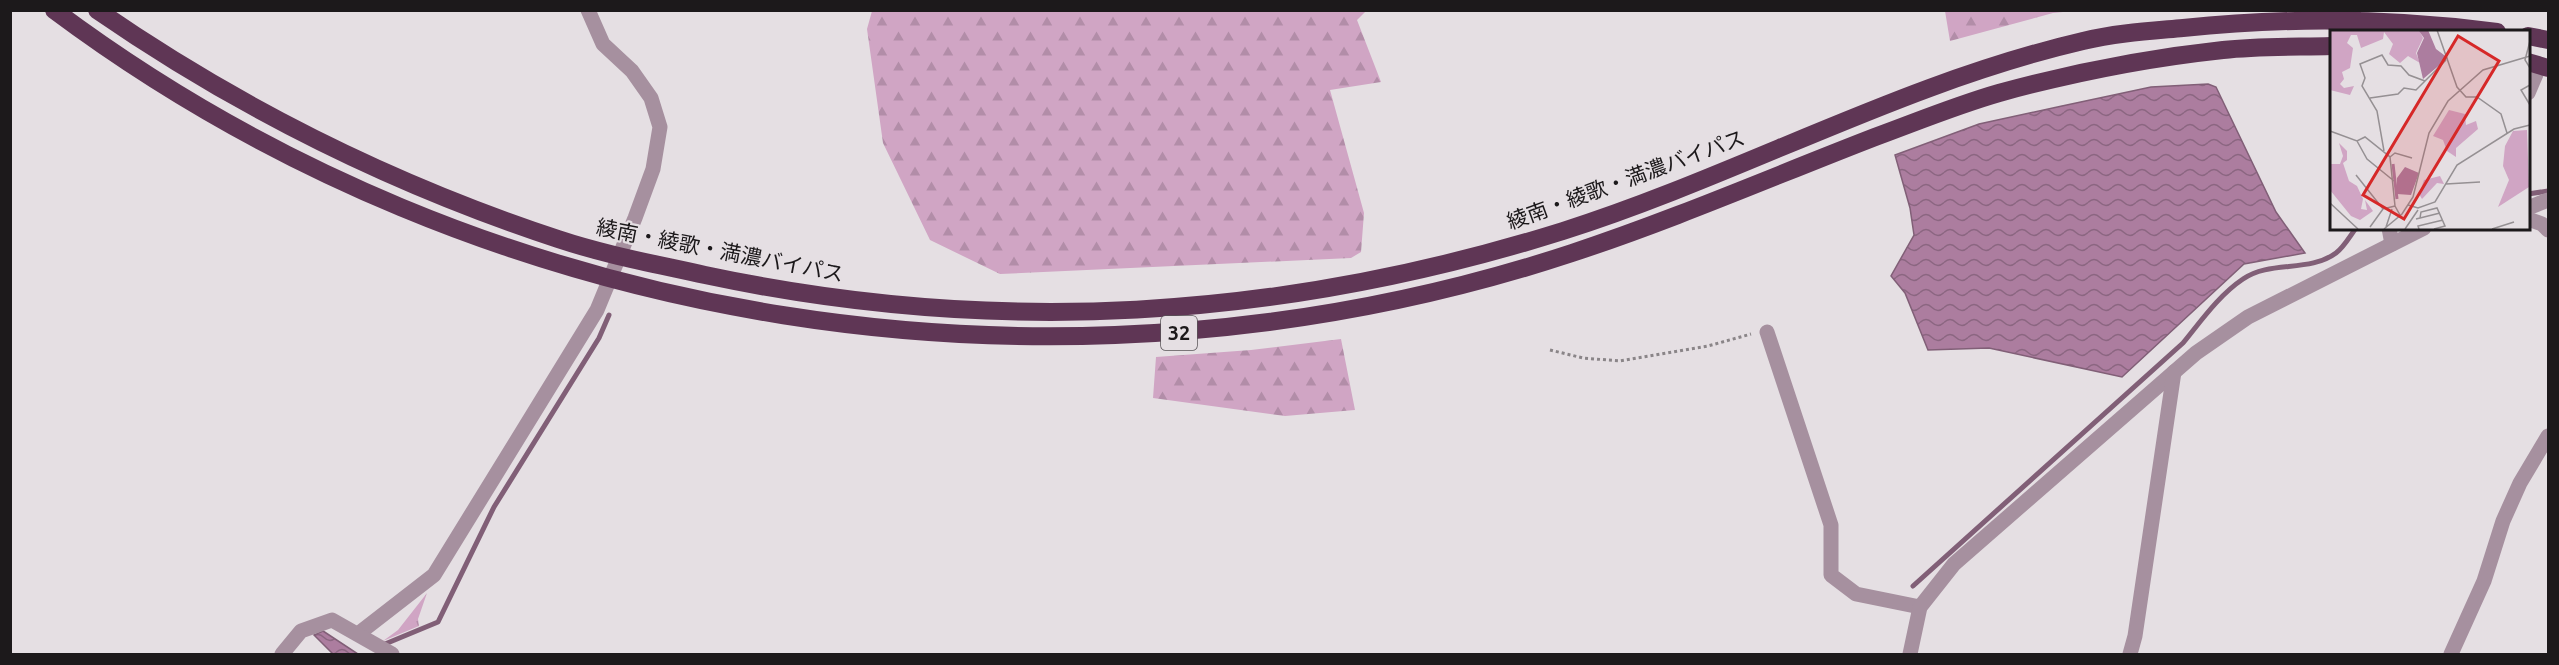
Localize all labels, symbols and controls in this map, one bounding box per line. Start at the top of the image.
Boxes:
inset map [2330,30,2529,230]
street label: 綾南・綾歌・満濃バイパス [1503,125,1748,233]
street label: 綾南・綾歌・満濃バイパス [594,214,846,286]
road number: 32 [1161,316,1197,350]

